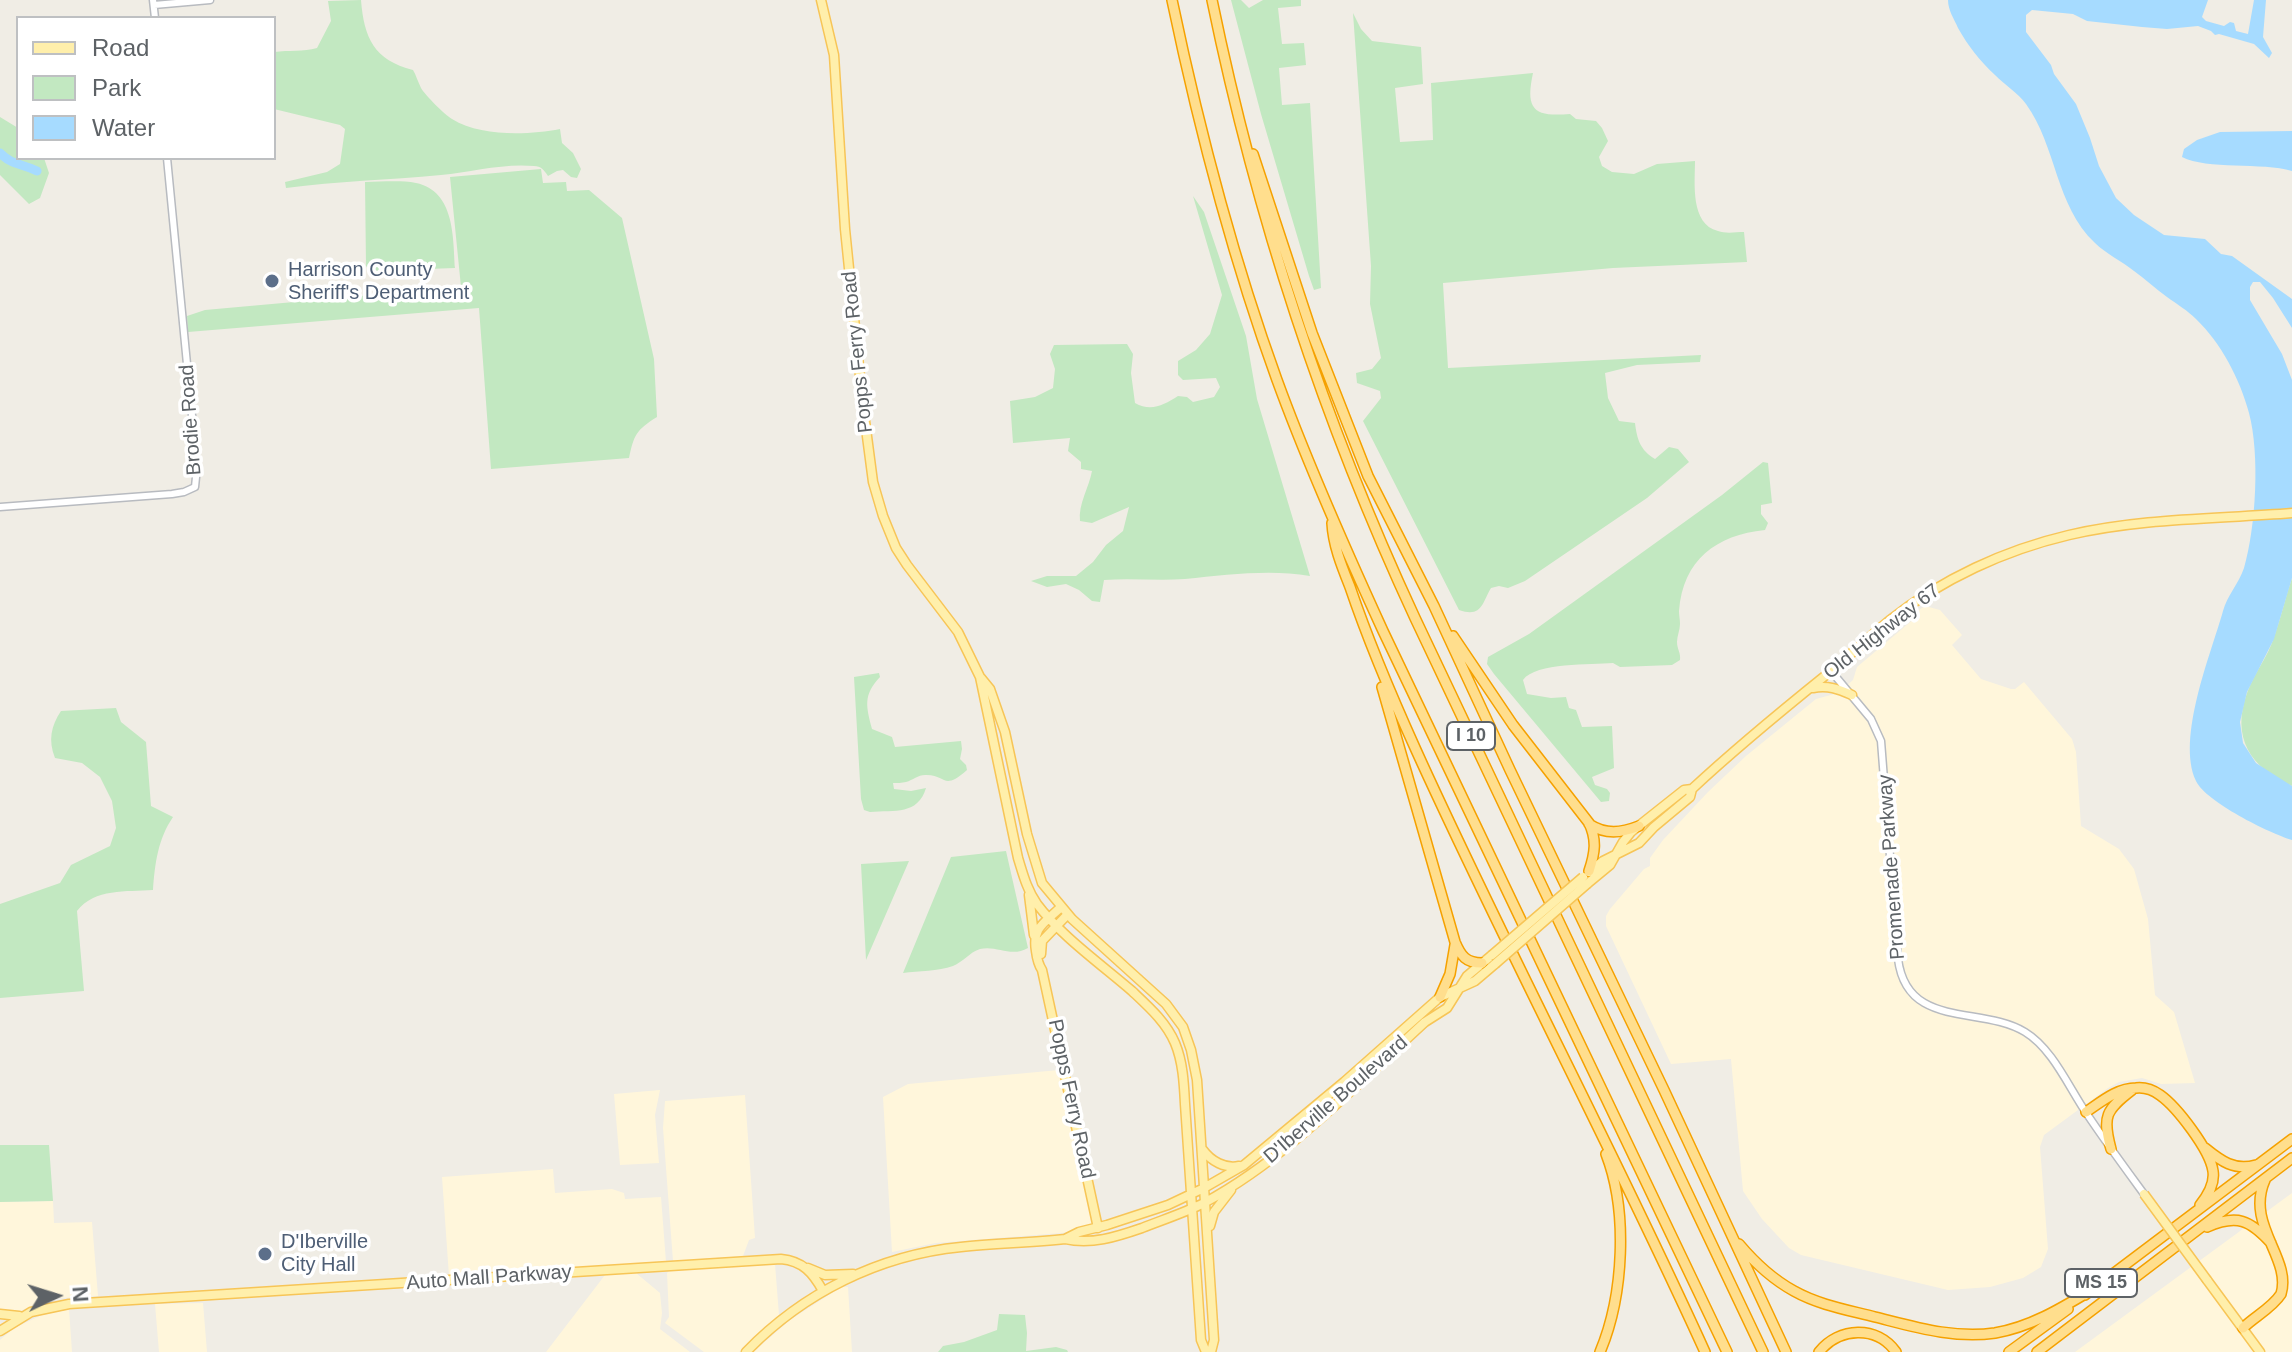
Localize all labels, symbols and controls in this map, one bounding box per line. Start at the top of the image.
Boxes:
legend [16,16,276,160]
text: Road [92,34,149,61]
text: Park [92,74,141,101]
text: Water [92,114,155,141]
place label: Harrison County Sheriff's Department [288,258,469,305]
street label: Popps Ferry Road [838,270,878,434]
marker: Harrison County Sheriff's Department [263,272,281,290]
street label: Brodie Road [175,364,207,476]
street label: Old Highway 67 [1819,579,1945,685]
road number: I 10 [1447,722,1495,750]
street label: Promenade Parkway [1874,774,1910,960]
street label: Popps Ferry Road [1042,1017,1100,1181]
street label: D'Iberville Boulevard [1259,1031,1413,1169]
place label: D'Iberville City Hall [281,1230,368,1277]
marker: D'Iberville City Hall [256,1245,274,1263]
north arrow [16,1256,96,1336]
street label: Auto Mall Parkway [406,1260,572,1296]
road number: MS 15 [2065,1269,2137,1297]
text: N [67,1285,93,1303]

